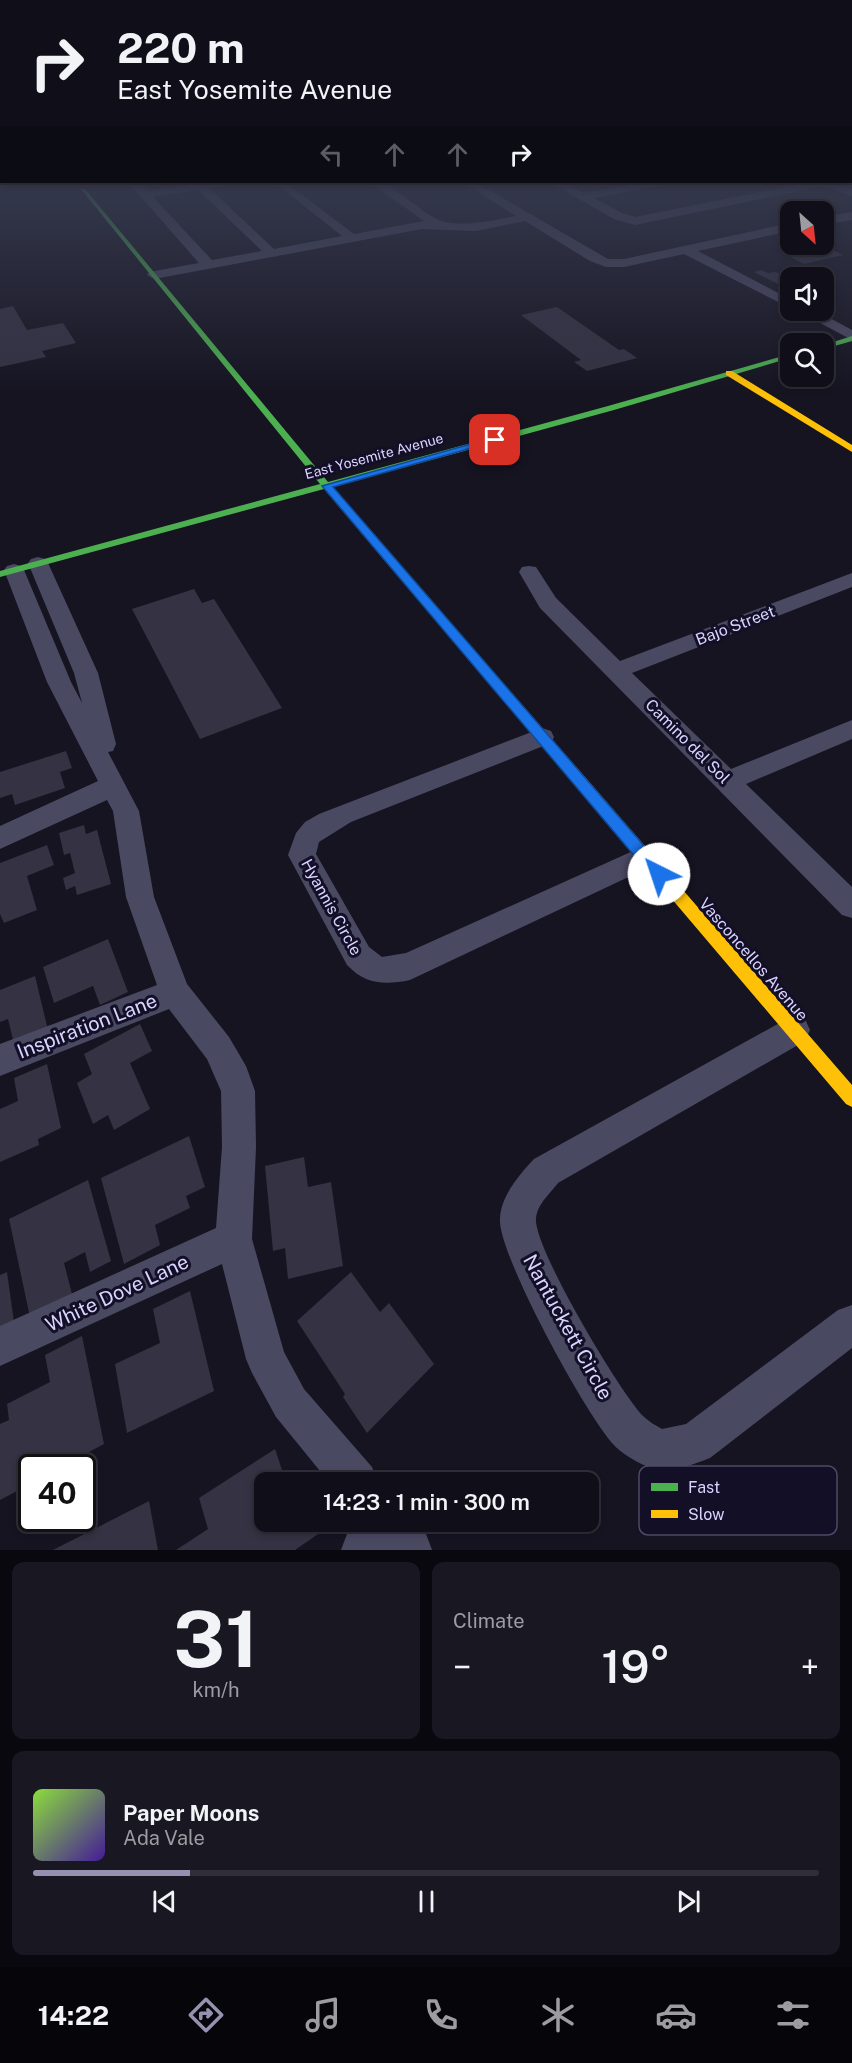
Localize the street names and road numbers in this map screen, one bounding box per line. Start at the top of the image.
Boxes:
street label: East Yosemite Avenue [303,430,445,482]
street label: Bajo Street [693,602,777,649]
street label: Camino del Sol [642,695,734,788]
street label: Hyannis Circle [297,856,366,959]
street label: Vasconcellos Avenue [695,894,812,1025]
street label: Inspiration Lane [14,988,160,1064]
street label: White Dove Lane [42,1249,192,1337]
street label: Nantuckett Circle [518,1250,618,1404]

